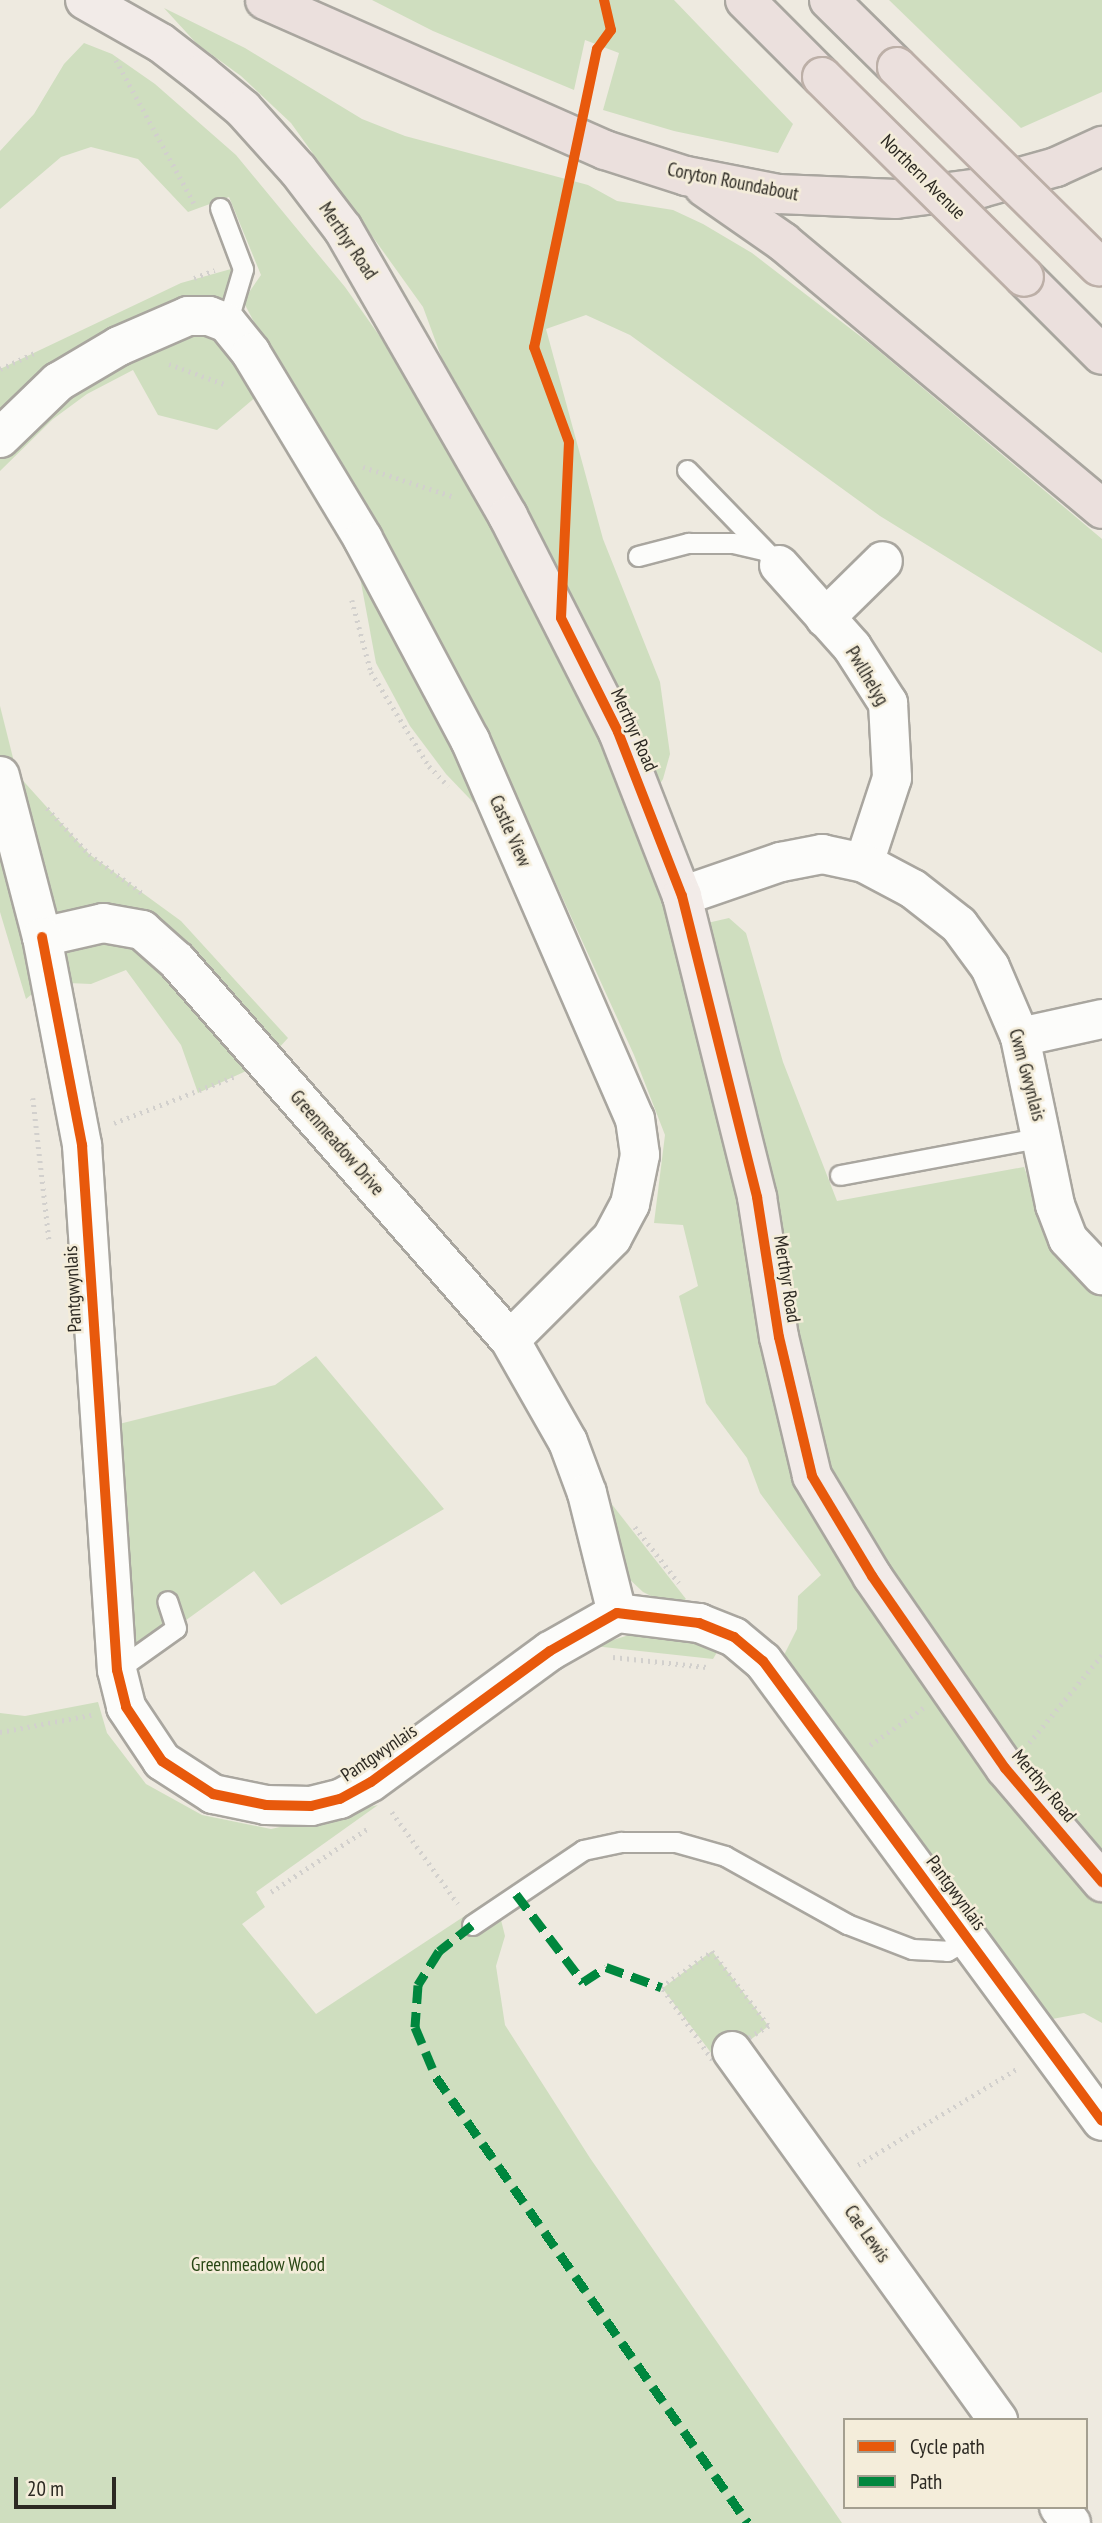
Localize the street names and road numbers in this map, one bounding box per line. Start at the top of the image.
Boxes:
street label: Northern Avenue [876,130,970,224]
street label: Coryton Roundabout [665,158,801,206]
street label: Merthyr Road [314,198,382,284]
street label: Pwllhelyg [841,642,893,710]
street label: Merthyr Road [606,685,662,775]
street label: Castle View [484,792,536,870]
street label: Cwm Gwynlais [1004,1026,1050,1124]
street label: Greenmeadow Drive [285,1086,389,1200]
street label: Merthyr Road [769,1234,805,1324]
street label: Pantgwynlais [59,1245,87,1333]
street label: Pantgwynlais [337,1719,421,1787]
street label: Merthyr Road [1007,1745,1081,1827]
street label: Pantgwynlais [921,1851,991,1935]
street label: Cae Lewis [839,2201,895,2267]

